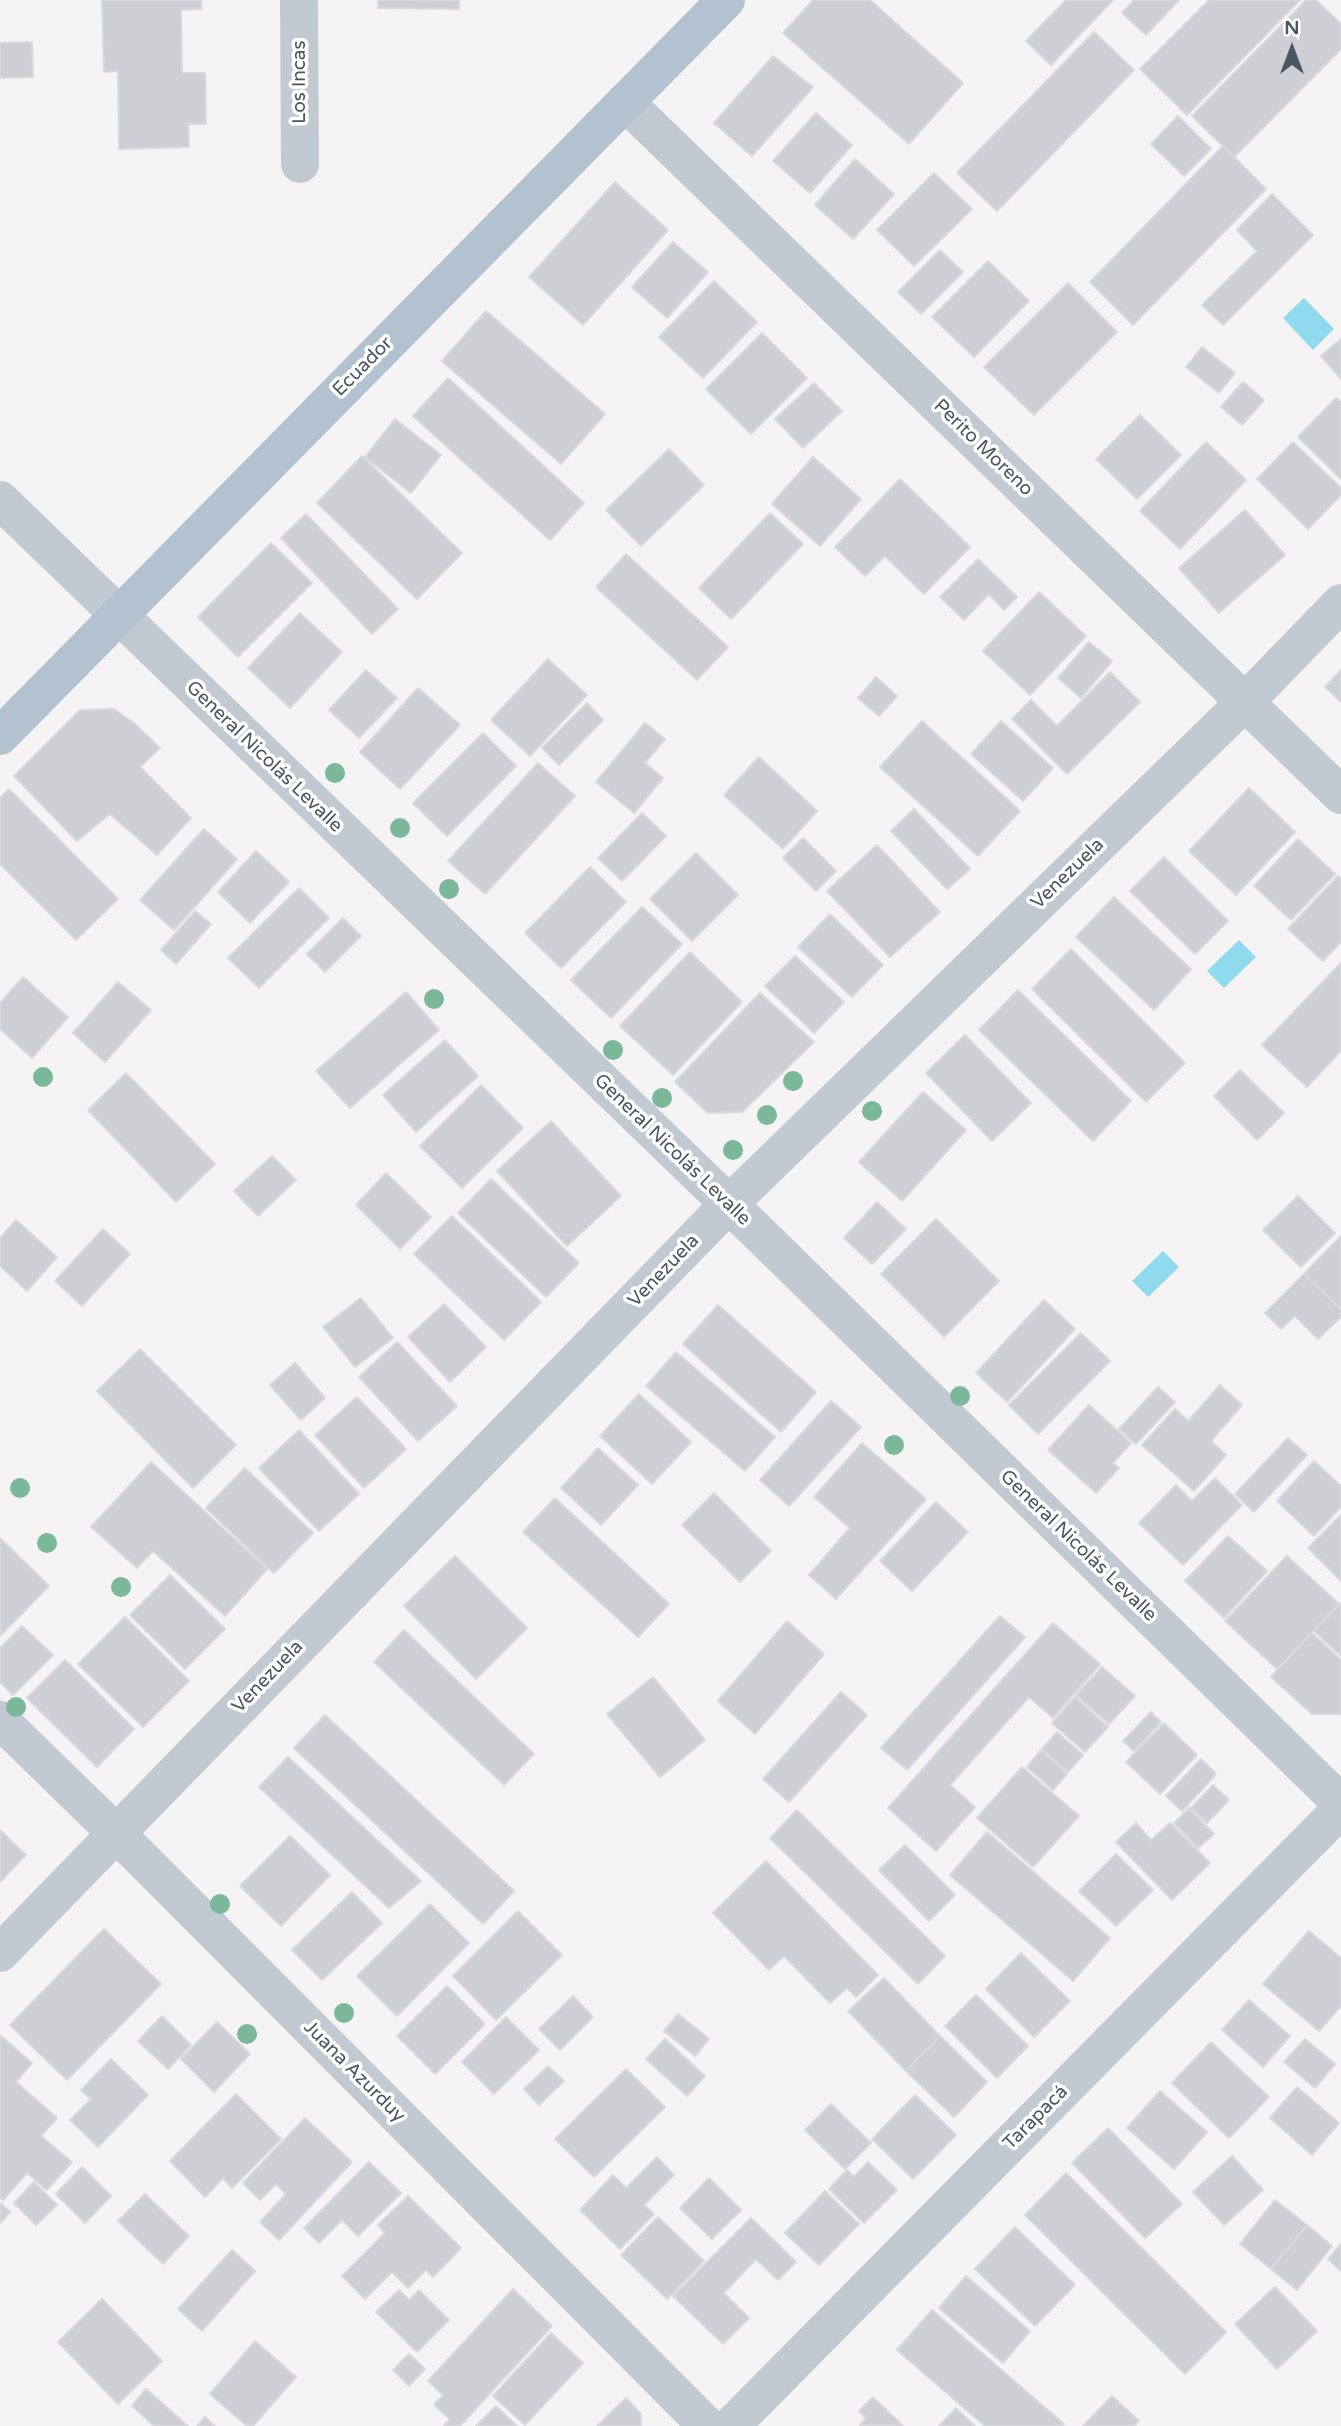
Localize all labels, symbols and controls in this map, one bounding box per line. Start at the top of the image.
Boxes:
north arrow [1257,14,1327,84]
text: N [1284,17,1300,39]
street label: Los Incas [289,40,311,124]
street label: Ecuador [328,332,398,402]
street label: Perito Moreno [929,395,1037,501]
street label: General Nicolás Levalle [181,676,347,838]
street label: Venezuela [1027,834,1109,914]
street label: General Nicolás Levalle [589,1069,755,1231]
street label: Venezuela [624,1230,704,1312]
street label: General Nicolás Levalle [995,1465,1161,1627]
street label: Venezuela [228,1636,308,1718]
street label: Juana Azurduy [298,2016,410,2128]
street label: Tarapacá [999,2081,1073,2155]

